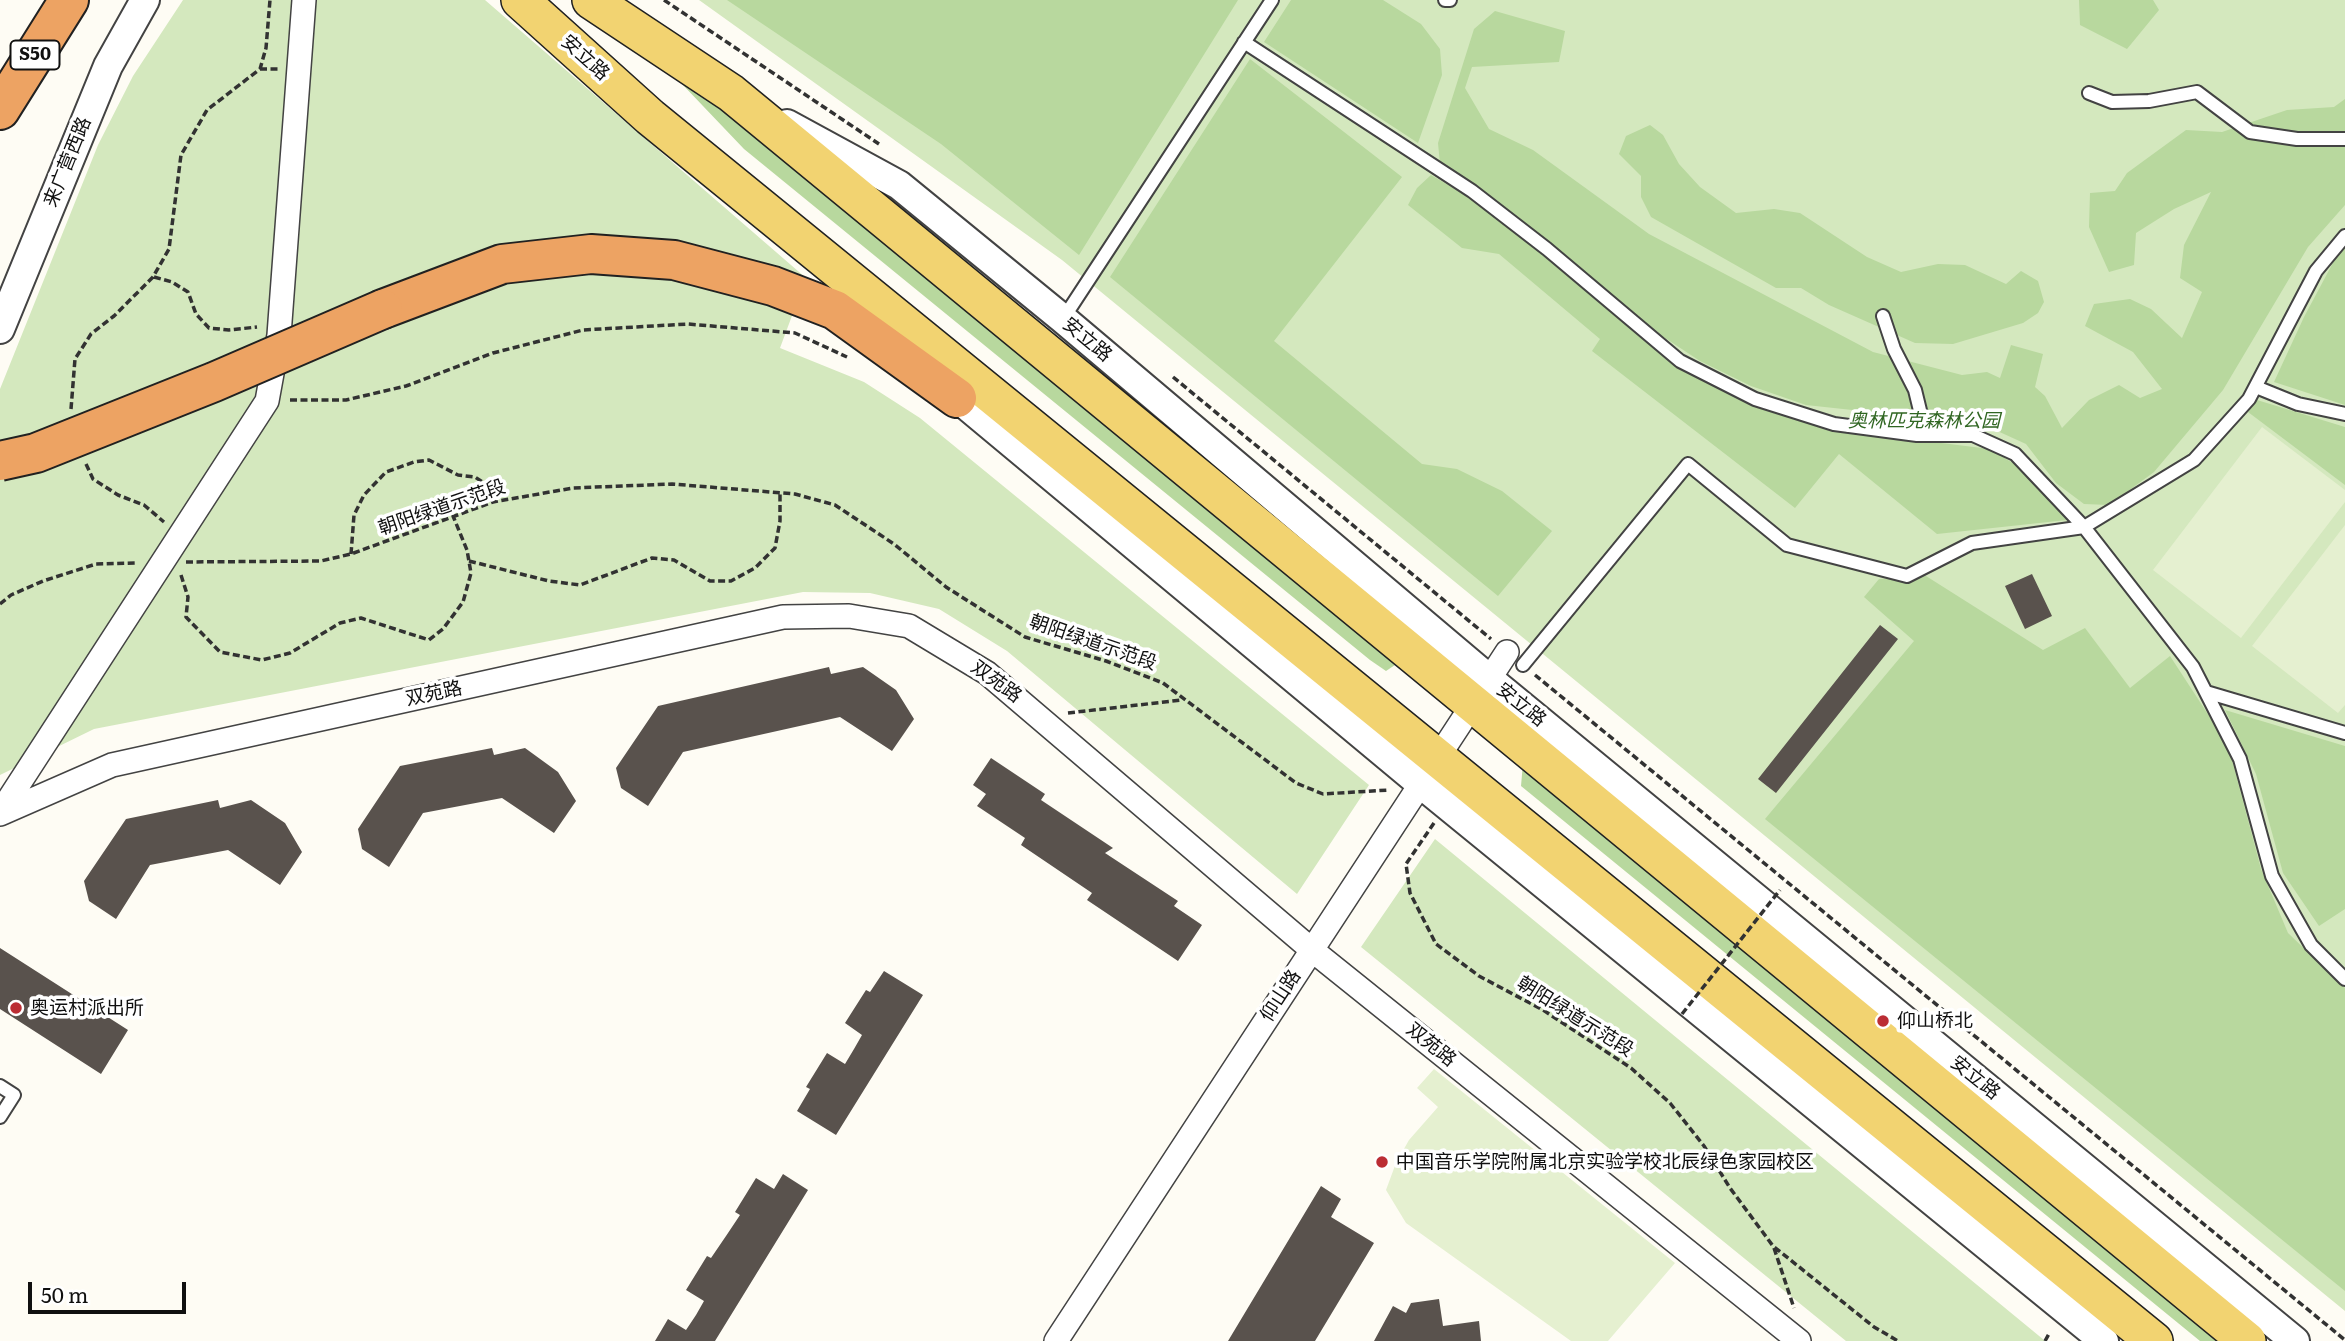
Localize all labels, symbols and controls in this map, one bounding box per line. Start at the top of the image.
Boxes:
street label: 安立路 [556,30,614,86]
road number: S50 [10,40,60,70]
street label: 来广营西路 [40,114,96,210]
street label: 安立路 [1058,313,1116,367]
park label: 奥林匹克森林公园 [1848,410,2000,432]
street label: 朝阳绿道示范段 [375,476,509,540]
street label: 朝阳绿道示范段 [1026,611,1160,675]
street label: 双苑路 [966,656,1026,708]
street label: 双苑路 [404,677,464,711]
street label: 安立路 [1492,678,1550,732]
street label: 仰山路 [1256,966,1306,1026]
street label: 朝阳绿道示范段 [1513,972,1637,1062]
place label: 奥运村派出所 [30,997,144,1019]
marker: 奥运村派出所 [8,1000,24,1016]
place label: 仰山桥北 [1897,1010,1973,1032]
marker: 仰山桥北 [1875,1013,1891,1029]
street label: 双苑路 [1402,1018,1460,1072]
street label: 安立路 [1946,1051,2004,1105]
place label: 中国音乐学院附属北京实验学校北辰绿色家园校区 [1396,1151,1814,1173]
marker: 中国音乐学院附属北京实验学校北辰绿色家园校区 [1374,1154,1390,1170]
scale bar [32,1268,189,1312]
text: 50 m [41,1278,88,1309]

